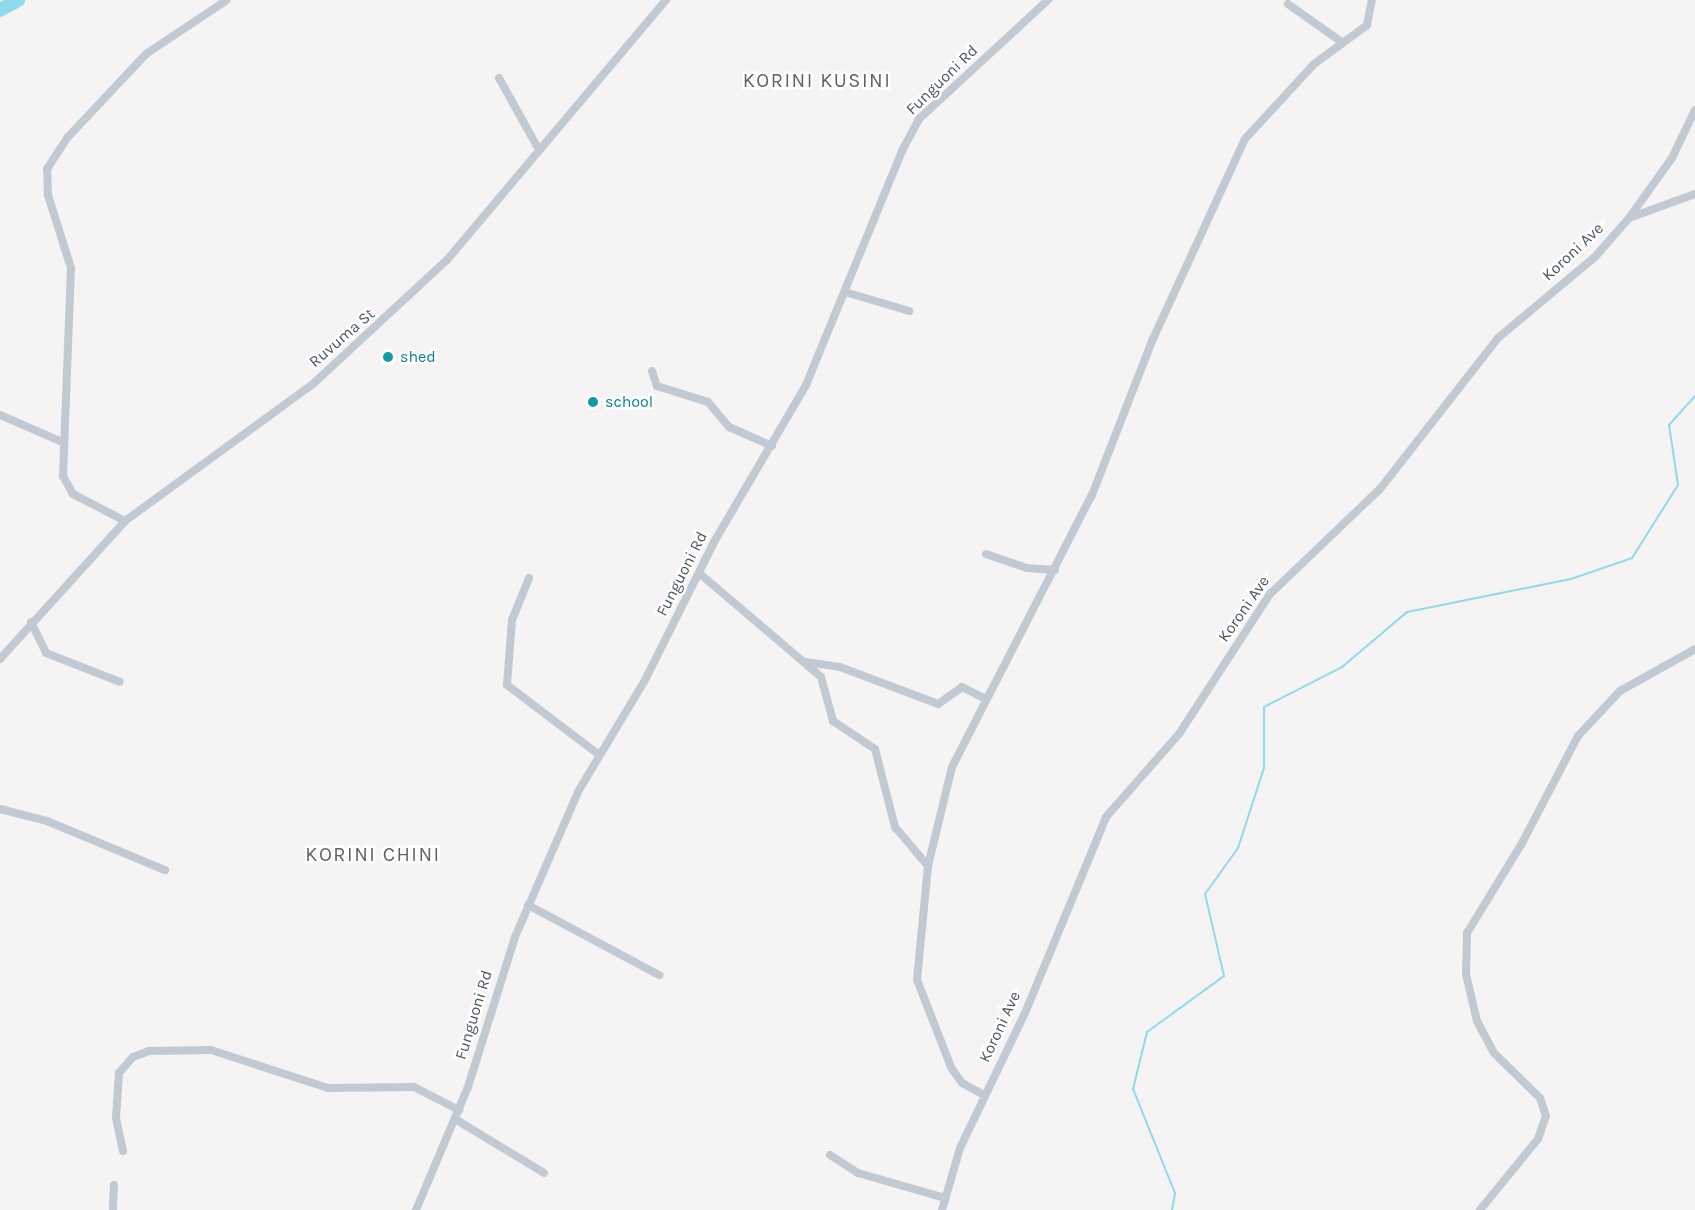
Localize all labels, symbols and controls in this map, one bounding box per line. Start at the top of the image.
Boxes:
street label: Funguoni Rd [902,41,982,119]
district label: KORINI KUSINI [743,68,891,92]
street label: Koroni Ave [1539,219,1607,285]
street label: Ruvuma St [305,304,379,372]
place label: shed [400,347,436,367]
marker: shed [381,350,395,364]
place label: school [605,392,653,412]
marker: school [586,395,600,409]
street label: Funguoni Rd [652,529,712,619]
street label: Koroni Ave [1214,572,1274,646]
district label: KORINI CHINI [305,842,441,866]
street label: Funguoni Rd [451,968,497,1062]
street label: Koroni Ave [975,988,1025,1066]

